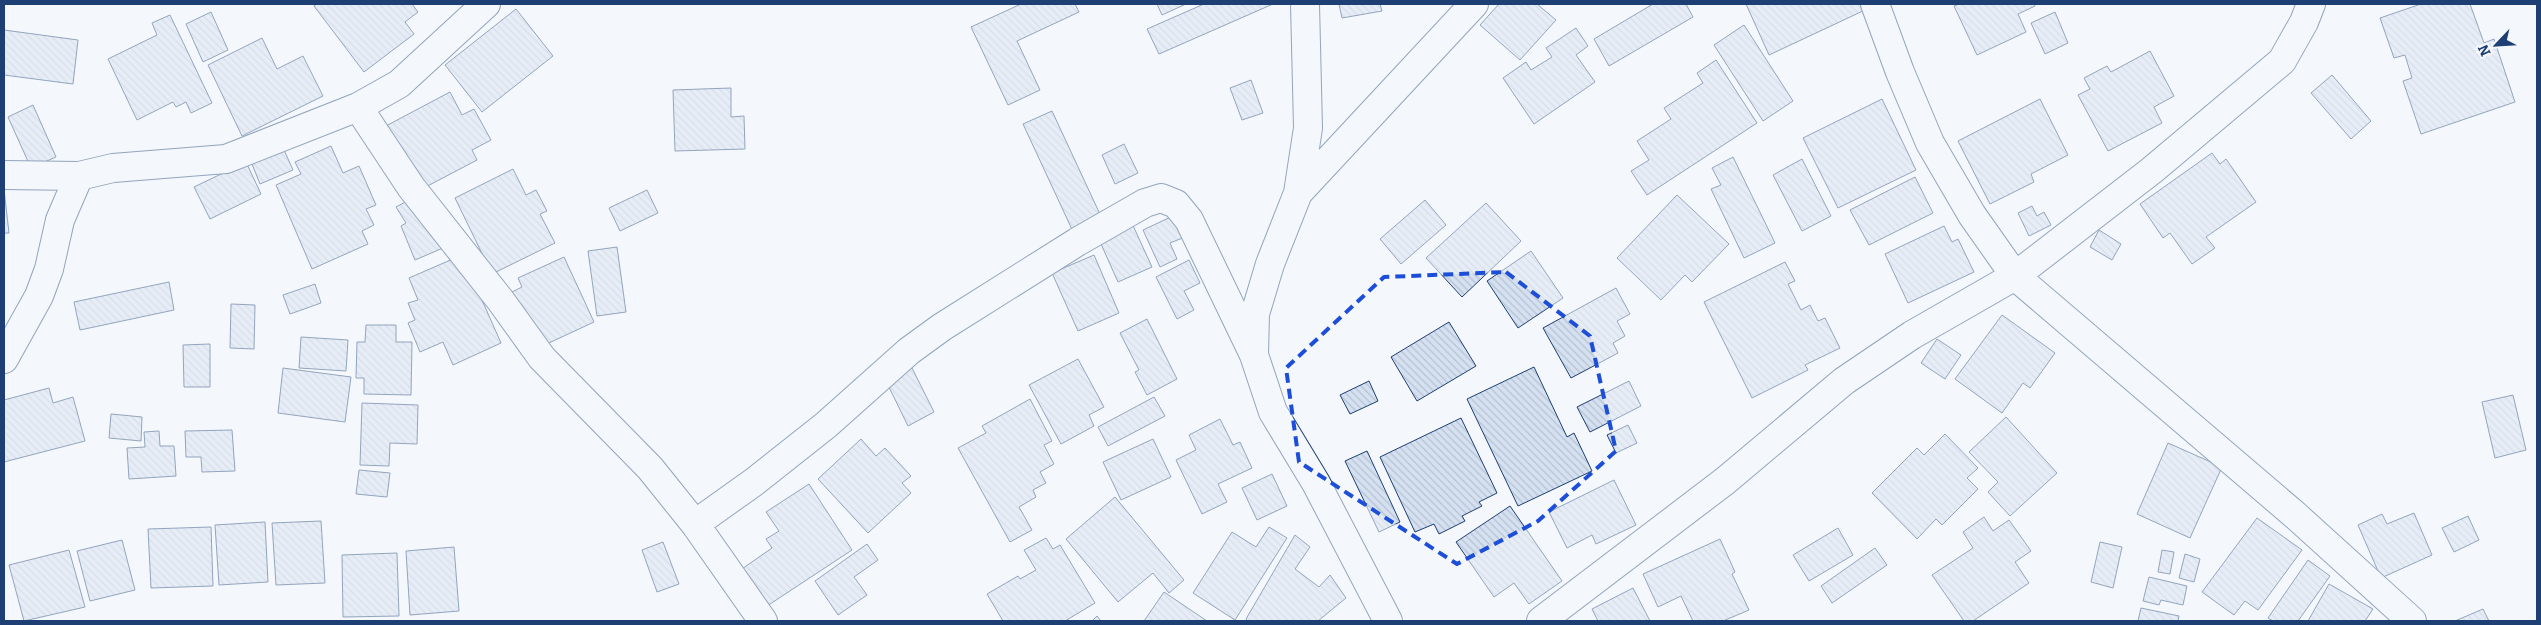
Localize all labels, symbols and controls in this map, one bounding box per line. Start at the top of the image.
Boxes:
north arrow [2471,20,2521,70]
text: N [2475,42,2495,59]

